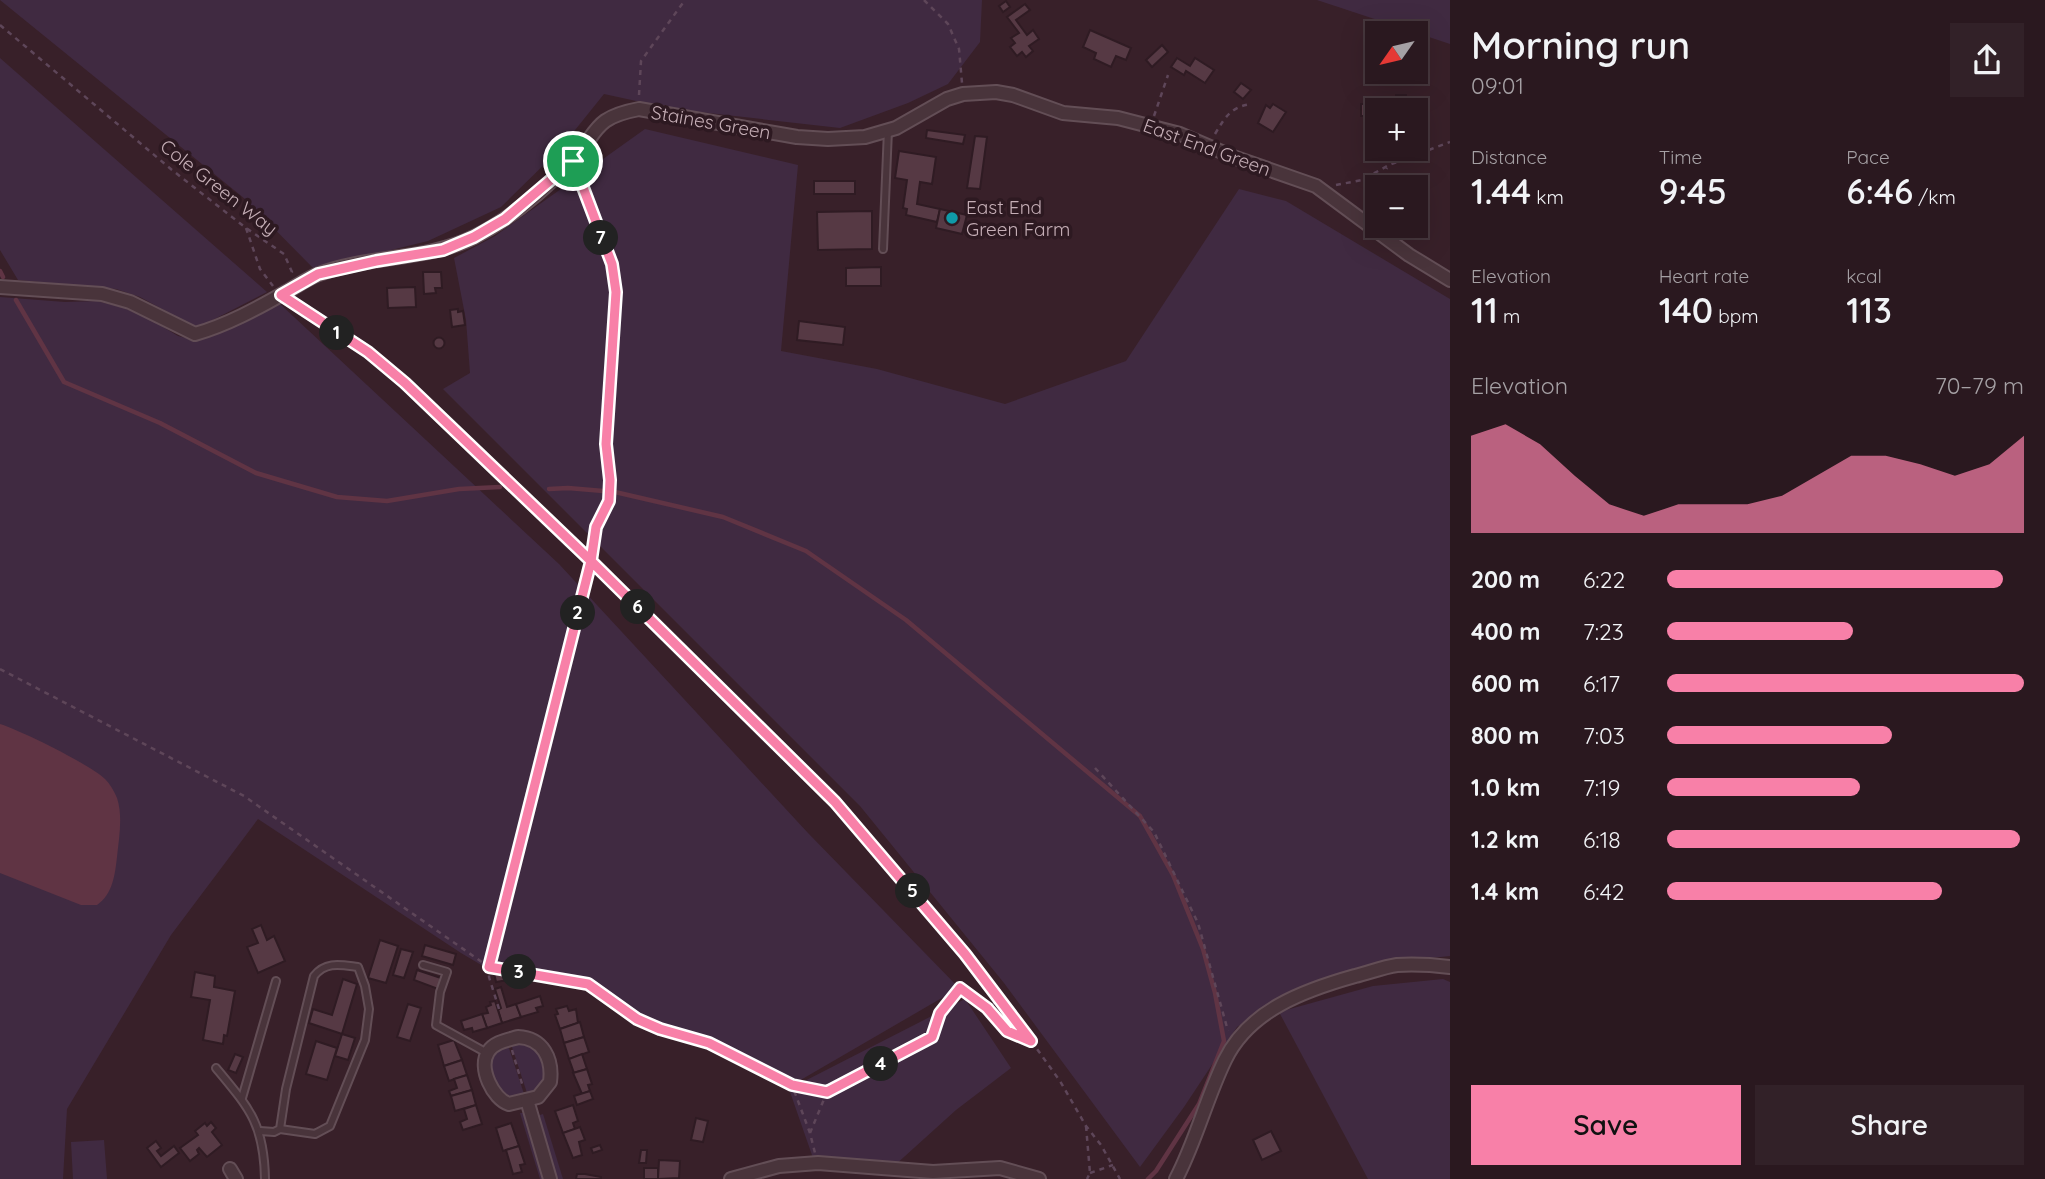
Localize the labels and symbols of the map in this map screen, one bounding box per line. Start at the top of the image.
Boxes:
north arrow [1365,21,1428,84]
street label: Staines Green [649,100,773,144]
street label: East End Green [1140,113,1274,181]
pin [543,131,603,191]
street label: Cole Green Way [156,134,282,240]
place label: East End Green Farm [966,195,1070,241]
marker: East End Green Farm [944,210,960,226]
pin: 7 [584,220,618,256]
pin: 1 [320,316,354,350]
pin: 6 [620,590,656,624]
pin: 2 [560,596,596,630]
pin: 5 [895,874,930,908]
pin: 3 [502,954,536,990]
pin: 4 [864,1046,898,1082]

